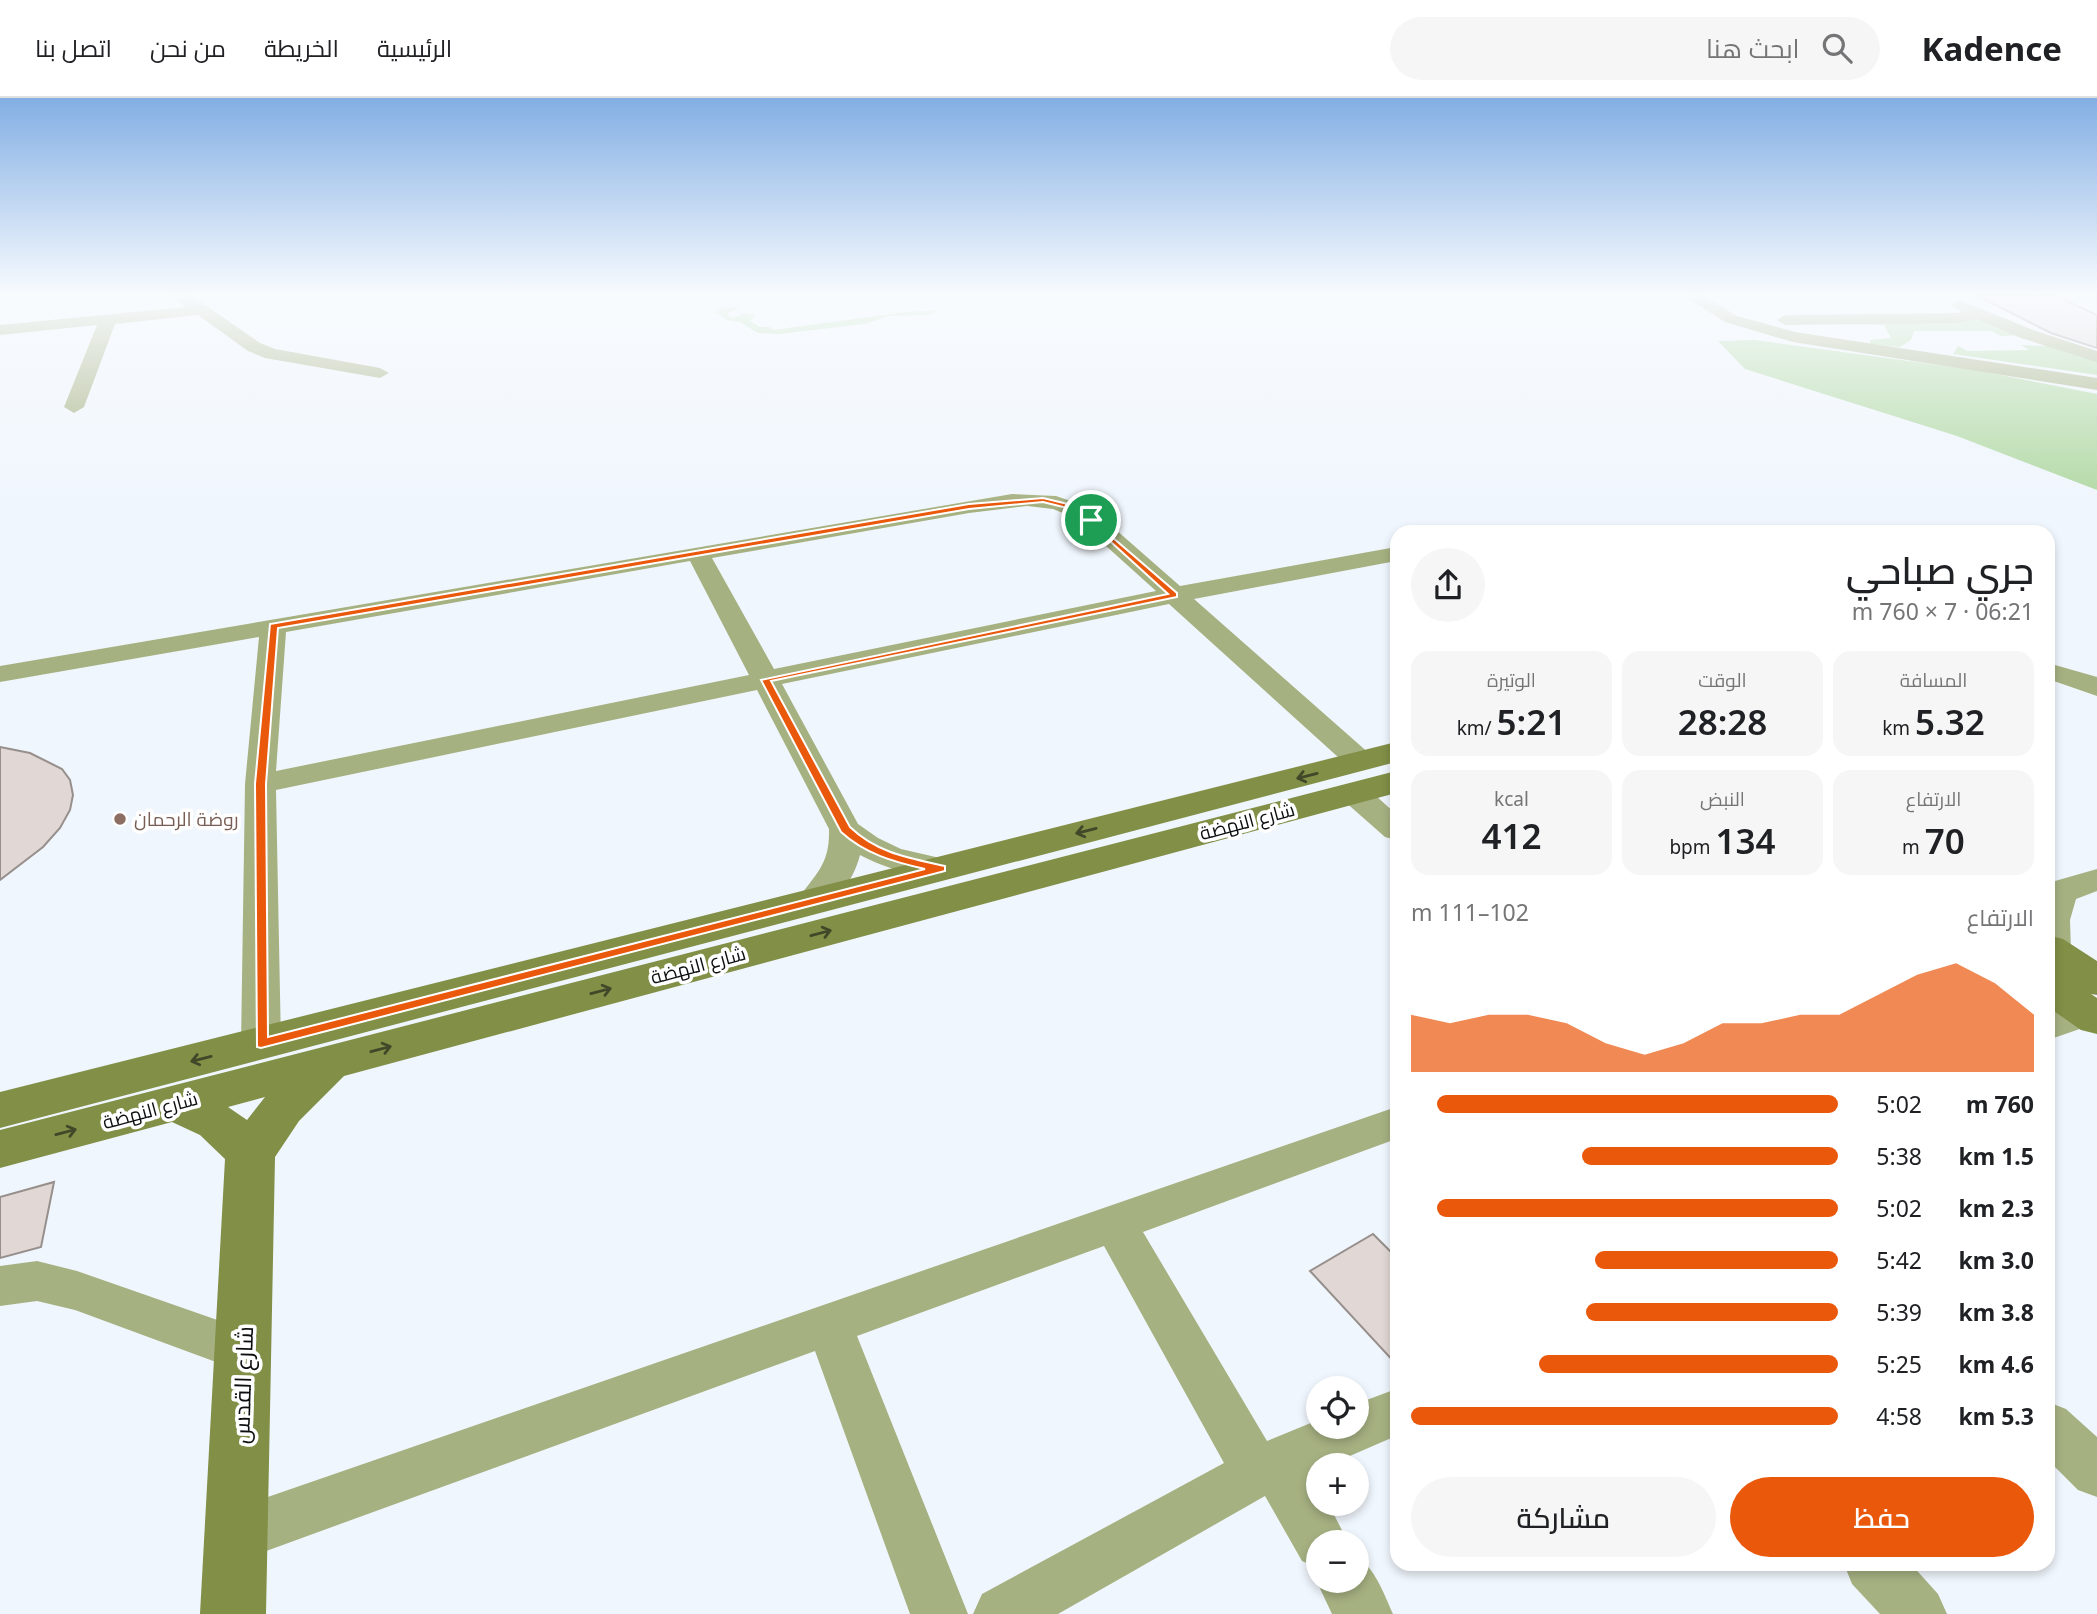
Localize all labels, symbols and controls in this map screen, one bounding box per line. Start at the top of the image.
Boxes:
search box [1390,17,1880,80]
text: Kadence [1922,26,2062,71]
icon: search [1818,29,1856,67]
text: ابحث هنا [1706,30,1800,66]
text: اتصل بنا [35,31,112,64]
text: من نحن [150,31,226,64]
text: الخريطة [264,31,339,64]
text: الرئيسية [377,31,452,64]
pin [1061,490,1121,550]
icon: arrive [1072,501,1110,539]
text: جري صباحي [1846,543,2034,595]
button: share [1411,548,1485,622]
text: 06:21 · 7 × 760 m [1852,595,2034,627]
text: الوتيرة [1487,667,1536,693]
text: الوقت [1698,667,1747,693]
text: المسافة [1900,667,1967,693]
text: 5:21 [1497,698,1566,745]
text: 28:28 [1678,698,1767,745]
text: 5.32 [1915,698,1985,745]
text: /km [1457,715,1497,741]
text: km [1882,715,1915,741]
one-way arrow [1296,770,1319,783]
text: kcal [1494,786,1529,812]
text: النبض [1700,786,1745,812]
text: الارتفاع [1906,786,1961,812]
street label: شارع النهضة [1197,796,1298,847]
place label: روضة الرحمان [134,806,239,832]
marker: روضة الرحمان [112,811,128,827]
text: 412 [1481,812,1542,859]
text: 134 [1716,817,1776,864]
text: 70 [1925,817,1965,864]
one-way arrow [1075,825,1098,838]
text: bpm [1669,834,1716,860]
text: m [1902,834,1925,860]
text: 102–111 m [1411,896,1529,928]
text: الارتفاع [1967,901,2034,933]
one-way arrow [809,926,832,939]
street label: شارع النهضة [648,940,749,991]
one-way arrow [589,984,612,997]
one-way arrow [369,1042,392,1055]
one-way arrow [191,1053,213,1066]
street label: شارع النهضة [100,1085,201,1136]
text: 5:02 [1876,1088,1922,1120]
text: 760 m [1966,1088,2034,1120]
one-way arrow [54,1125,77,1138]
text: 5:38 [1876,1140,1922,1172]
text: 1.5 km [1959,1140,2034,1172]
text: 5:02 [1876,1192,1922,1224]
text: 2.3 km [1959,1192,2034,1224]
text: 5:42 [1876,1244,1922,1276]
text: 3.0 km [1959,1244,2034,1276]
text: 5:39 [1876,1296,1922,1328]
text: 3.8 km [1959,1296,2034,1328]
street label: شارع القدس [224,1326,261,1445]
text: 5:25 [1876,1348,1922,1380]
text: 4.6 km [1959,1348,2034,1380]
map controls [1306,1376,1369,1593]
button: locate [1306,1376,1369,1439]
text: 4:58 [1876,1400,1922,1432]
text: 5.3 km [1959,1400,2034,1432]
button: + [1306,1453,1369,1516]
button: مشاركة [1411,1477,1716,1557]
button: حفظ [1730,1477,2034,1557]
button: − [1306,1530,1369,1593]

